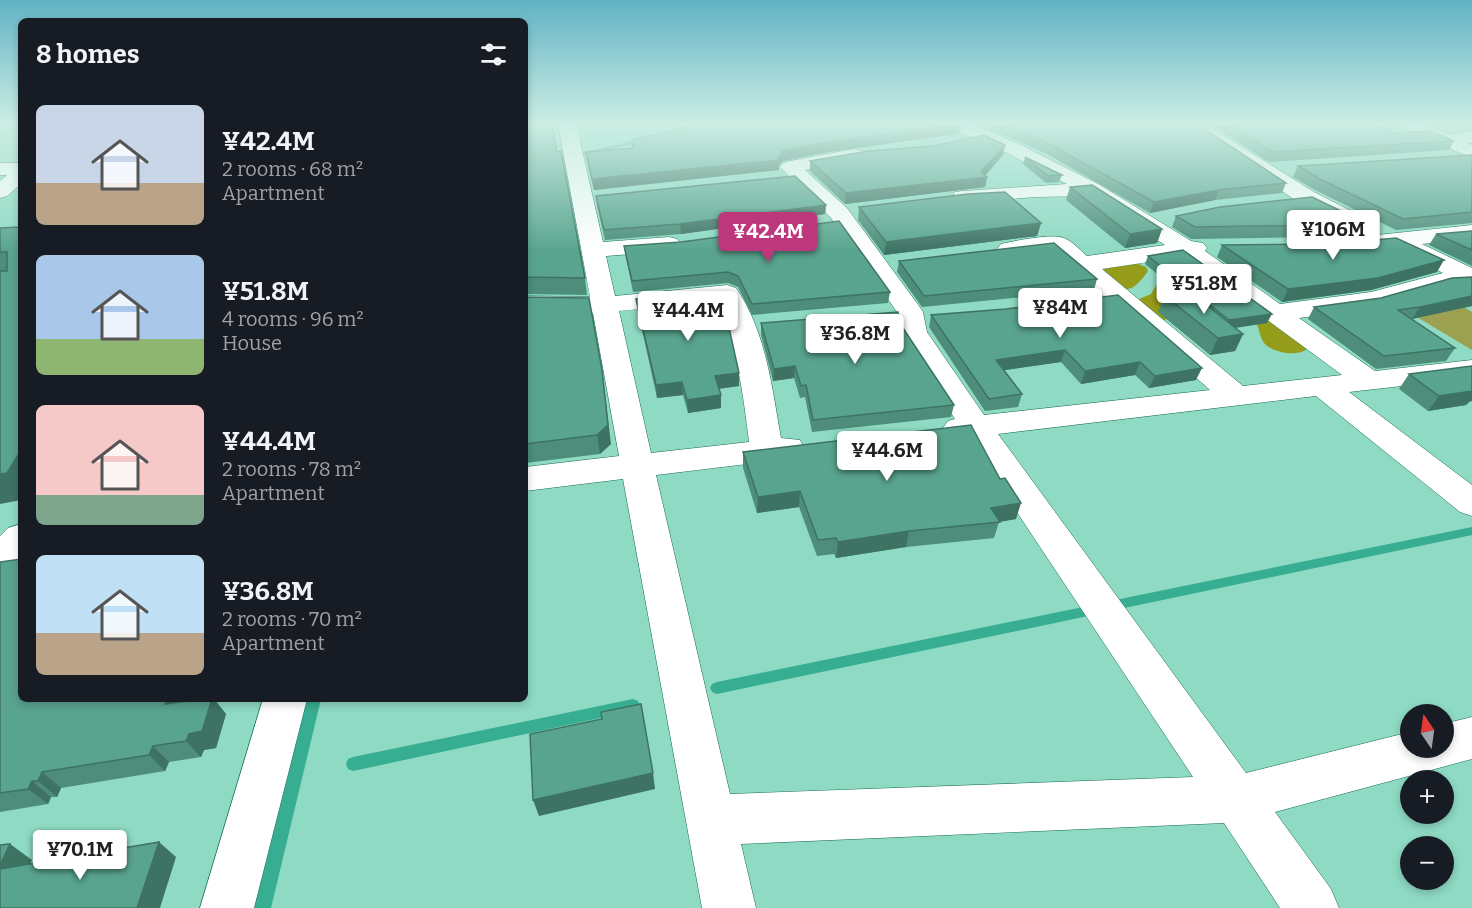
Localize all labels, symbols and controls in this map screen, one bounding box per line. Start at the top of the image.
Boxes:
icon: filters [477,38,510,71]
text: 8 homes [36,39,140,70]
text: ¥42.4M [222,126,315,157]
icon: home [84,129,156,201]
text: 2 rooms · 68 m² [222,157,363,181]
text: Apartment [222,181,325,205]
pin: ¥106M [1291,210,1375,261]
pin: ¥42.4M [719,212,817,263]
text: ¥106M [1301,217,1365,241]
text: ¥42.4M [732,219,804,243]
pin: ¥51.8M [1155,264,1253,315]
text: ¥51.8M [1171,271,1237,295]
text: ¥51.8M [222,276,309,307]
icon: home [84,279,156,351]
pin: ¥84M [1024,288,1096,339]
pin: ¥44.4M [639,291,737,342]
text: ¥84M [1032,295,1088,319]
text: ¥44.4M [652,298,724,322]
text: 4 rooms · 96 m² [222,307,364,331]
pin: ¥36.8M [806,314,904,365]
text: ¥36.8M [820,321,890,345]
text: House [222,331,282,355]
text: ¥44.4M [222,426,316,457]
icon: home [84,429,156,501]
pin: ¥44.6M [838,431,936,482]
text: ¥44.6M [851,438,923,462]
text: 2 rooms · 78 m² [222,457,361,481]
text: Apartment [222,481,325,505]
text: ¥36.8M [222,576,314,607]
icon: home [84,579,156,651]
text: 2 rooms · 70 m² [222,607,362,631]
text: Apartment [222,631,325,655]
north arrow [1400,704,1454,758]
map controls [1400,704,1454,890]
button: + [1400,770,1454,824]
pin: ¥70.1M [31,830,129,881]
button: − [1400,836,1454,890]
text: ¥70.1M [47,837,113,861]

